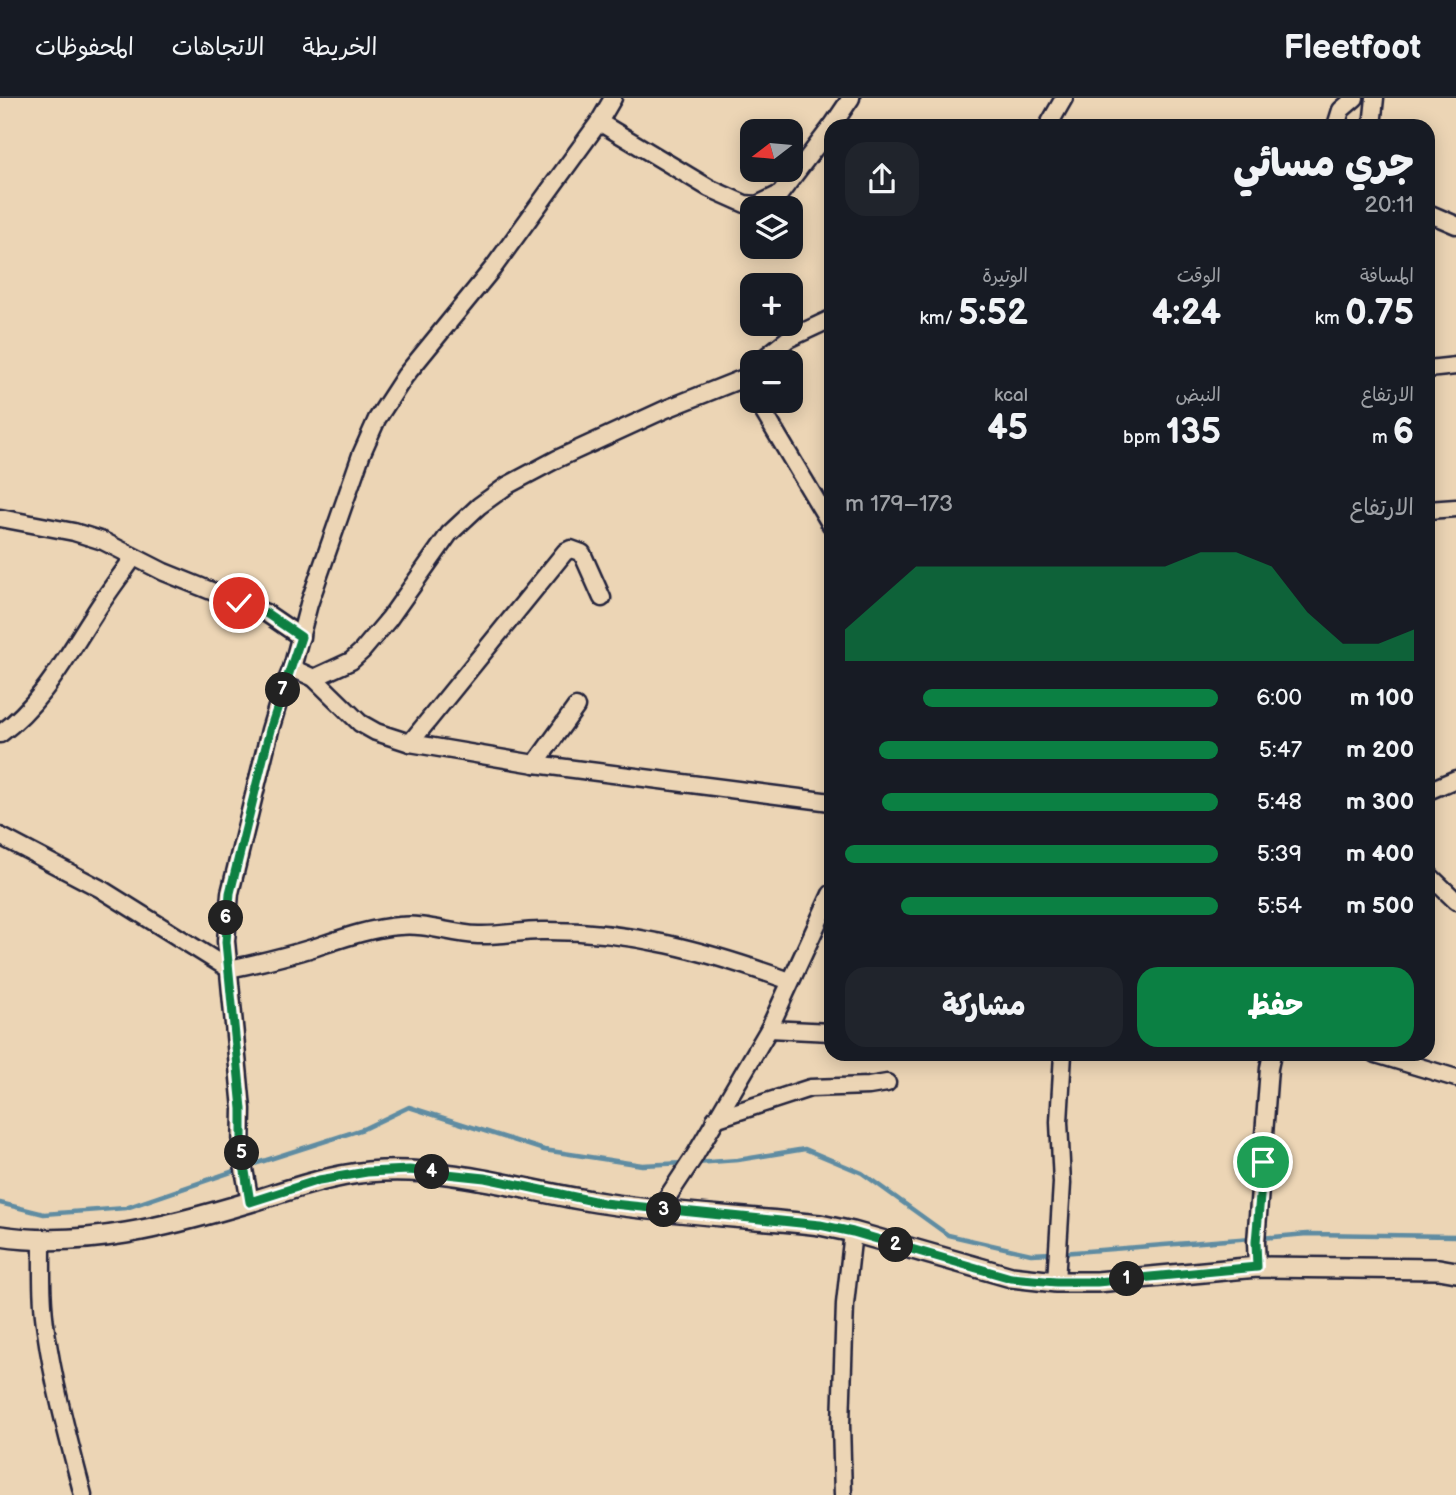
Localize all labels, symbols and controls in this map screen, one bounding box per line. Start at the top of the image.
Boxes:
text: Fleetfoot [1284,28,1421,68]
text: المحفوظات [35,33,134,62]
text: الاتجاهات [172,33,265,62]
text: الخريطة [303,33,377,62]
north arrow [740,119,803,182]
map controls [740,119,803,413]
button: share [845,142,919,216]
text: جري مسائي [1233,142,1414,187]
text: 20:11 [1364,191,1414,219]
button: layers [740,196,803,259]
text: الوتيرة [982,265,1028,288]
text: الوقت [1177,265,1221,288]
text: المسافة [1360,265,1414,288]
button: + [740,273,803,336]
text: 5:52 [958,292,1028,335]
text: 4:24 [1152,292,1221,335]
text: 0.75 [1345,292,1414,335]
text: /km [919,307,958,330]
text: km [1315,307,1345,330]
button: − [740,350,803,413]
text: kcal [994,384,1028,407]
text: النبض [1176,384,1221,407]
text: الارتفاع [1361,384,1414,407]
text: 45 [987,407,1028,450]
text: 135 [1166,411,1221,454]
text: 6 [1393,411,1414,454]
text: bpm [1123,426,1166,449]
text: m [1372,426,1393,449]
text: 173–179 m [845,490,953,518]
text: الارتفاع [1350,494,1414,522]
pin [209,573,269,633]
icon: check [220,584,258,622]
pin: 7 [266,672,300,708]
text: 7 [277,678,288,701]
text: 6:00 [1256,684,1302,712]
text: 100 m [1350,684,1414,712]
text: 5:47 [1259,736,1302,764]
text: 200 m [1346,736,1414,764]
text: 5:48 [1257,788,1302,816]
text: 300 m [1346,788,1414,816]
text: 5:39 [1257,840,1302,868]
text: 400 m [1346,840,1414,868]
text: 5:54 [1257,892,1302,920]
text: 500 m [1346,892,1414,920]
pin: 6 [208,900,244,936]
text: 6 [220,906,231,929]
button: مشاركة [845,967,1123,1047]
button: حفظ [1137,967,1414,1047]
pin [1233,1132,1293,1192]
pin: 5 [224,1136,260,1170]
text: 5 [236,1141,247,1164]
icon: arrive [1244,1143,1282,1181]
pin: 4 [414,1154,450,1190]
text: 4 [426,1160,437,1183]
pin: 3 [646,1192,682,1228]
text: 3 [658,1198,669,1221]
pin: 2 [878,1228,914,1262]
text: 2 [890,1233,901,1256]
pin: 1 [1110,1262,1144,1296]
text: 1 [1123,1267,1131,1290]

